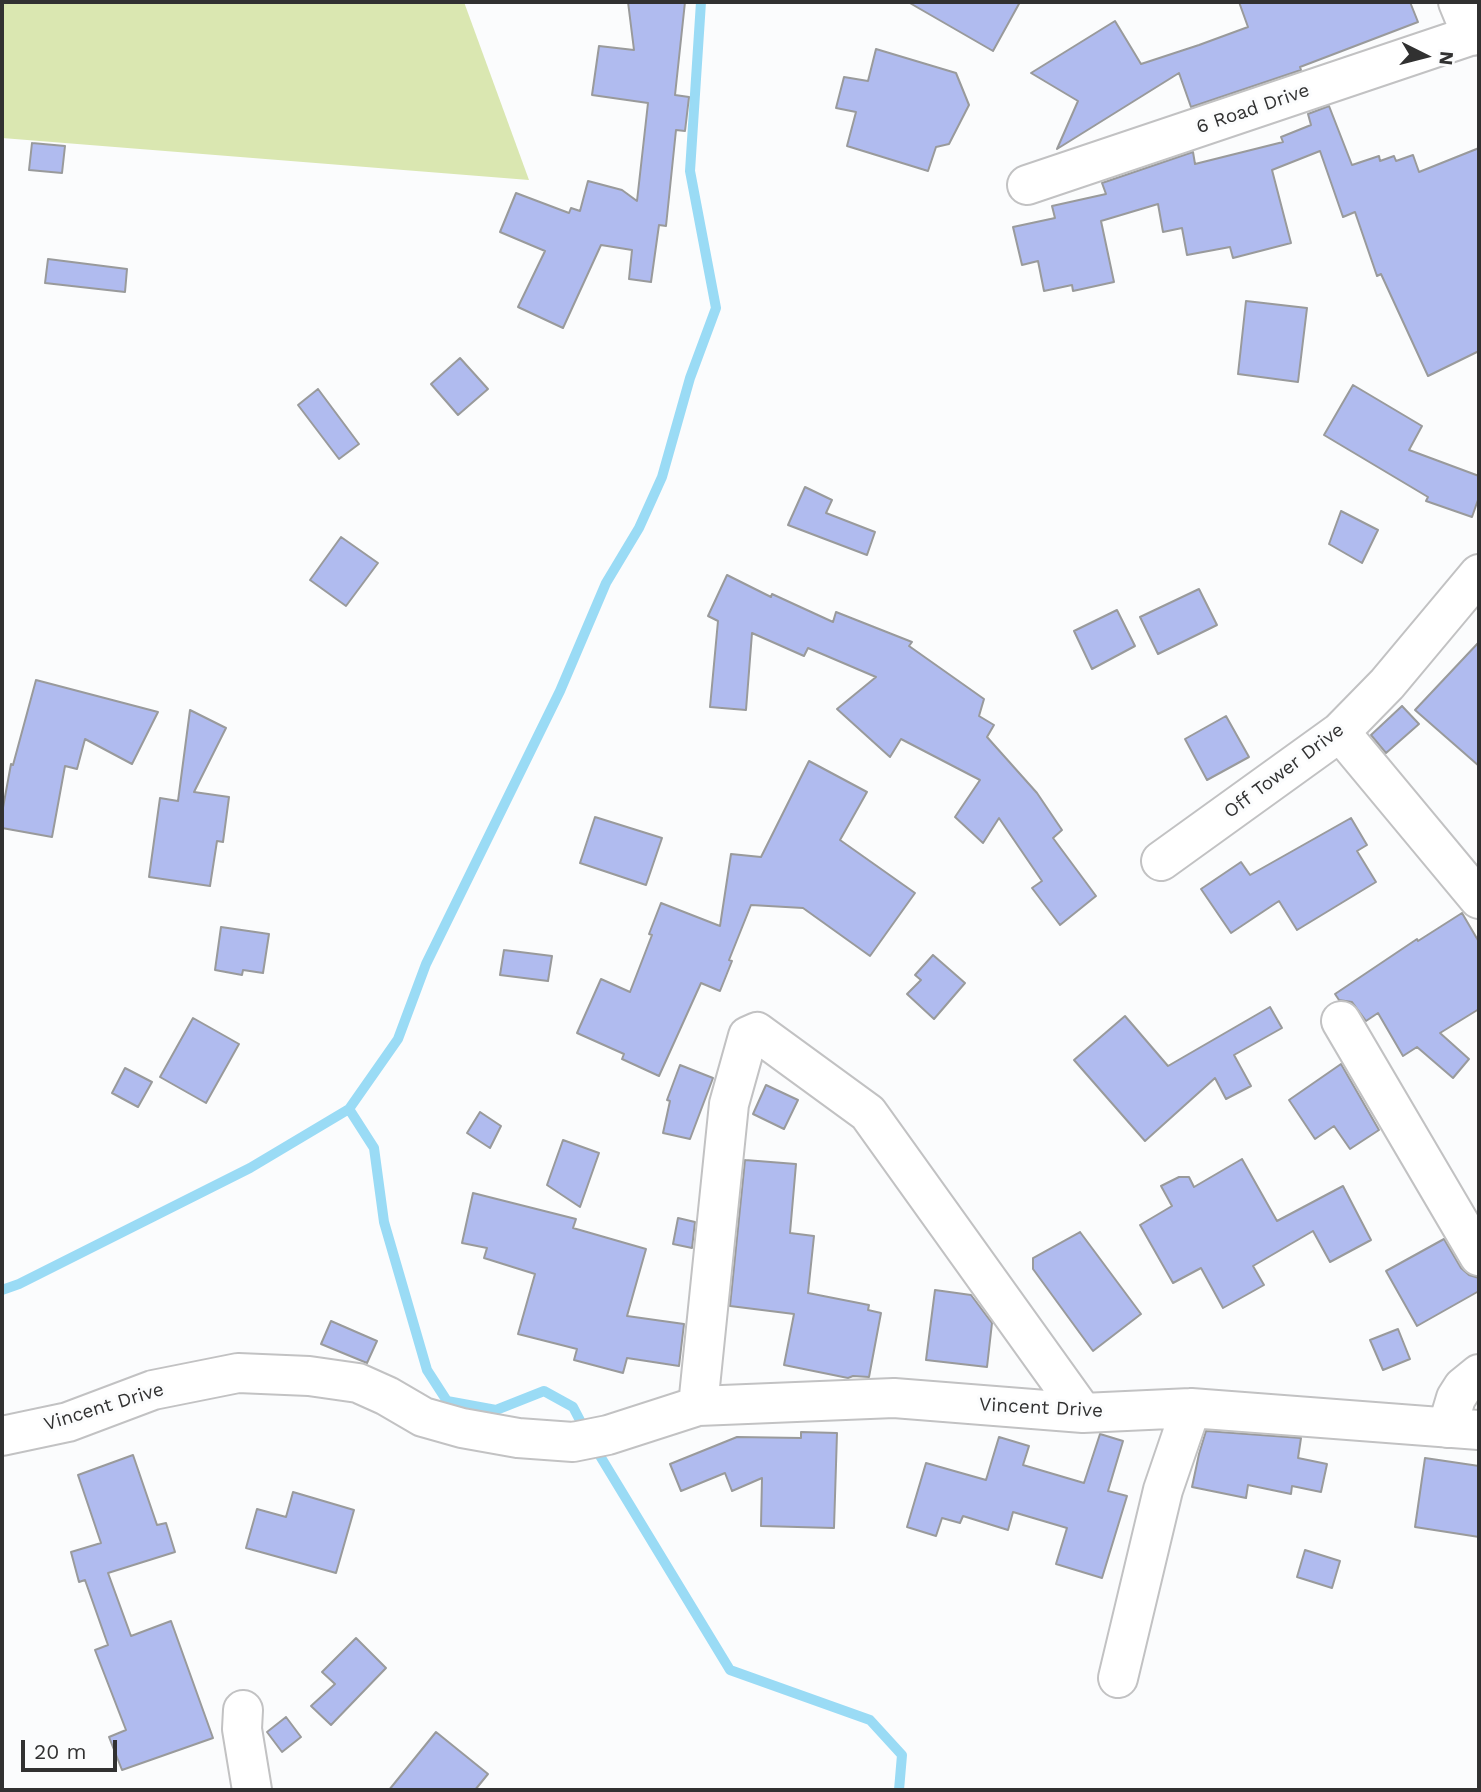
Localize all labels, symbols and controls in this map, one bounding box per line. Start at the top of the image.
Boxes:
north arrow [1390,21,1460,91]
text: N [1434,50,1459,66]
street label: 6 Road Drive [1193,79,1313,139]
street label: Off Tower Drive [1220,719,1348,823]
street label: Vincent Drive [41,1378,167,1436]
street label: Vincent Drive [978,1393,1104,1423]
scale bar [24,1726,121,1770]
text: 20 m [34,1739,86,1764]

